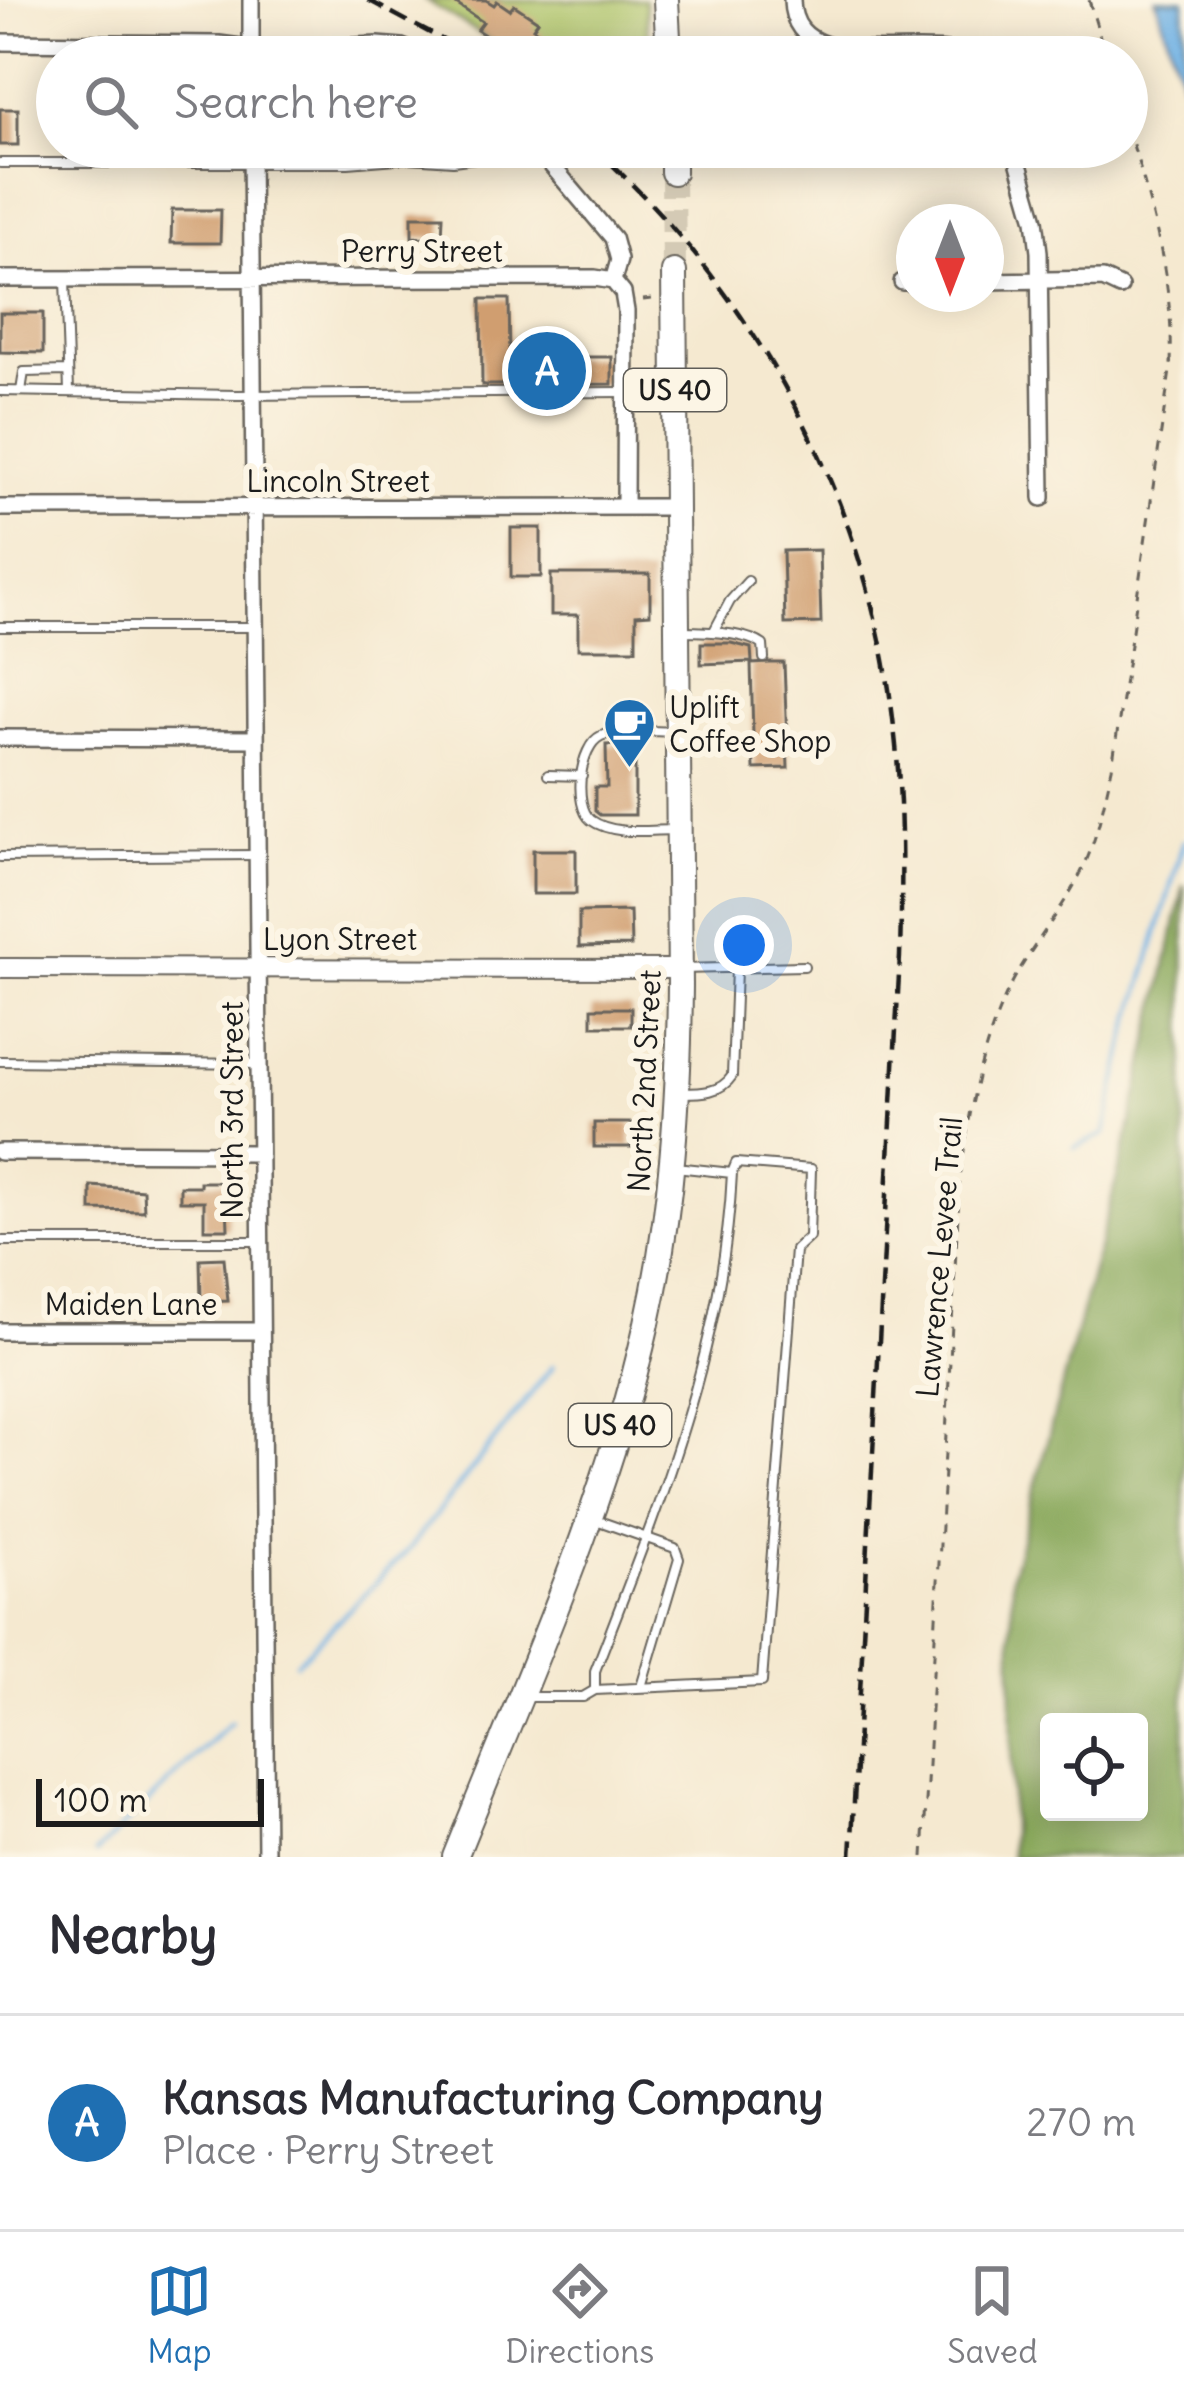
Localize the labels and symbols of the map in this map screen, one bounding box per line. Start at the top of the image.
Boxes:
north arrow [896,204,1004,312]
street label: Perry Street [341,232,503,270]
pin: A [508,326,586,416]
road number: US 40 [624,369,726,411]
street label: Lincoln Street [246,462,430,500]
place label: Uplift Coffee Shop [669,688,831,760]
cafe icon: Uplift Coffee Shop [602,696,658,770]
your location [714,915,774,975]
street label: Lyon Street [263,920,417,958]
street label: North 2nd Street [619,969,669,1193]
street label: North 3rd Street [213,1001,251,1219]
street label: Lawrence Levee Trail [908,1115,970,1399]
street label: Maiden Lane [45,1285,217,1323]
road number: US 40 [569,1404,671,1446]
scale bar [36,1773,264,1826]

